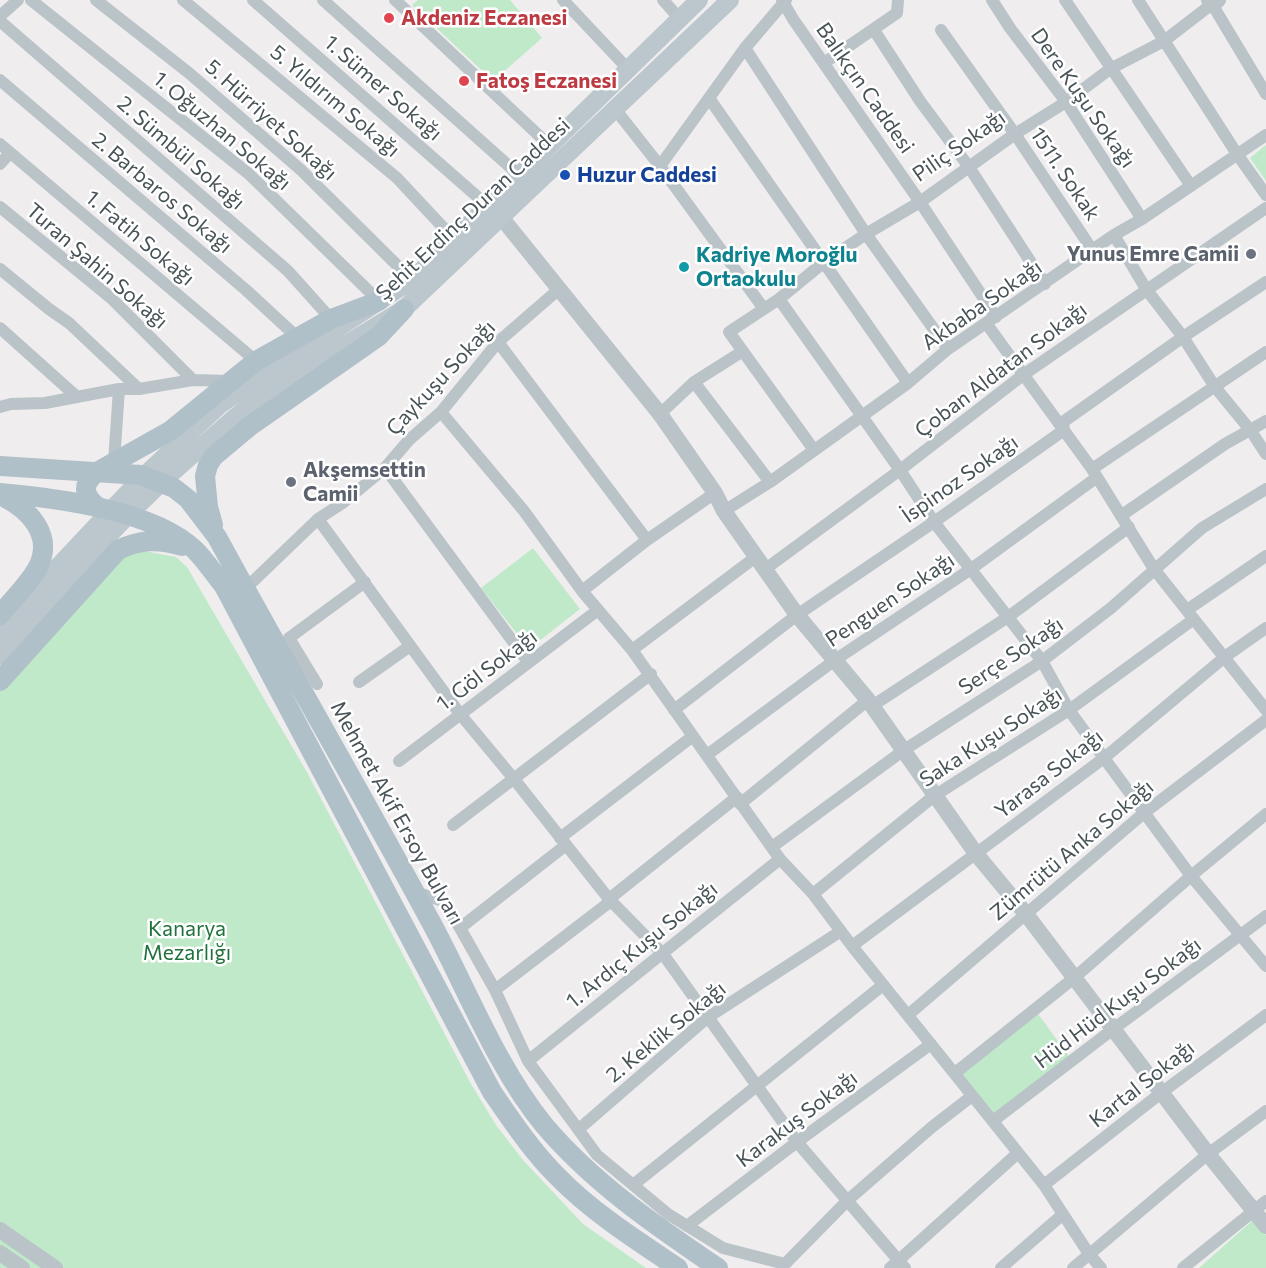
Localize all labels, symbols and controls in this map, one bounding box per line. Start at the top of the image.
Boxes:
place label: Akdeniz Eczanesi [401,5,567,31]
marker: Akdeniz Eczanesi [382,11,396,25]
street label: Balıkçın Caddesi [811,18,919,158]
street label: Dere Kuşu Sokağı [1025,23,1141,173]
street label: 1. Sümer Sokağı [319,30,447,146]
street label: 5. Yıldırım Sokağı [265,39,405,163]
street label: 5. Hürriyet Sokağı [200,54,342,186]
street label: 1. Oğuzhan Sokağı [148,66,296,196]
place label: Fatoş Eczanesi [476,68,617,94]
marker: Fatoş Eczanesi [457,74,471,88]
street label: 2. Sümbül Sokağı [112,91,250,215]
street label: Piliç Sokağı [908,105,1010,187]
street label: Şehit Erdinç Duran Caddesi [371,113,575,305]
street label: 1511. Sokak [1025,123,1105,225]
street label: 2. Barbaros Sokağı [87,127,237,259]
place label: Huzur Caddesi [577,162,717,188]
marker: Huzur Caddesi [558,168,572,182]
street label: 1. Fatih Sokağı [80,185,200,291]
street label: Turan Şahin Sokağı [21,198,173,334]
place label: Yunus Emre Camii [1066,241,1239,267]
place label: Kadriye Moroğlu Ortaokulu [696,242,857,292]
marker: Yunus Emre Camii [1244,247,1258,261]
street label: Akbaba Sokağı [917,254,1047,356]
marker: Kadriye Moroğlu Ortaokulu [677,260,691,274]
street label: Çoban Aldatan Sokağı [910,297,1092,443]
street label: Çaykuşu Sokağı [381,315,501,441]
street label: İspinoz Sokağı [897,430,1023,528]
place label: Akşemsettin Camii [303,457,426,507]
marker: Akşemsettin Camii [284,475,298,489]
street label: Penguen Sokağı [821,548,959,652]
street label: Serçe Sokağı [954,612,1068,700]
street label: 1. Göl Sokağı [432,624,542,716]
street label: Saka Kuşu Sokağı [915,682,1067,792]
street label: Mehmet Akif Ersoy Bulvarı [325,697,469,929]
street label: Yarasa Sokağı [990,724,1108,824]
street label: Zümrütü Anka Sokağı [985,774,1159,926]
street label: 1. Ardıç Kuşu Sokağı [561,876,723,1014]
park label: Kanarya Mezarlığı [143,916,231,966]
street label: Hüd Hüd Kuşu Sokağı [1030,932,1206,1074]
street label: 2. Keklik Sokağı [601,976,731,1088]
street label: Kartal Sokağı [1084,1035,1200,1133]
street label: Karakuş Sokağı [732,1065,862,1173]

